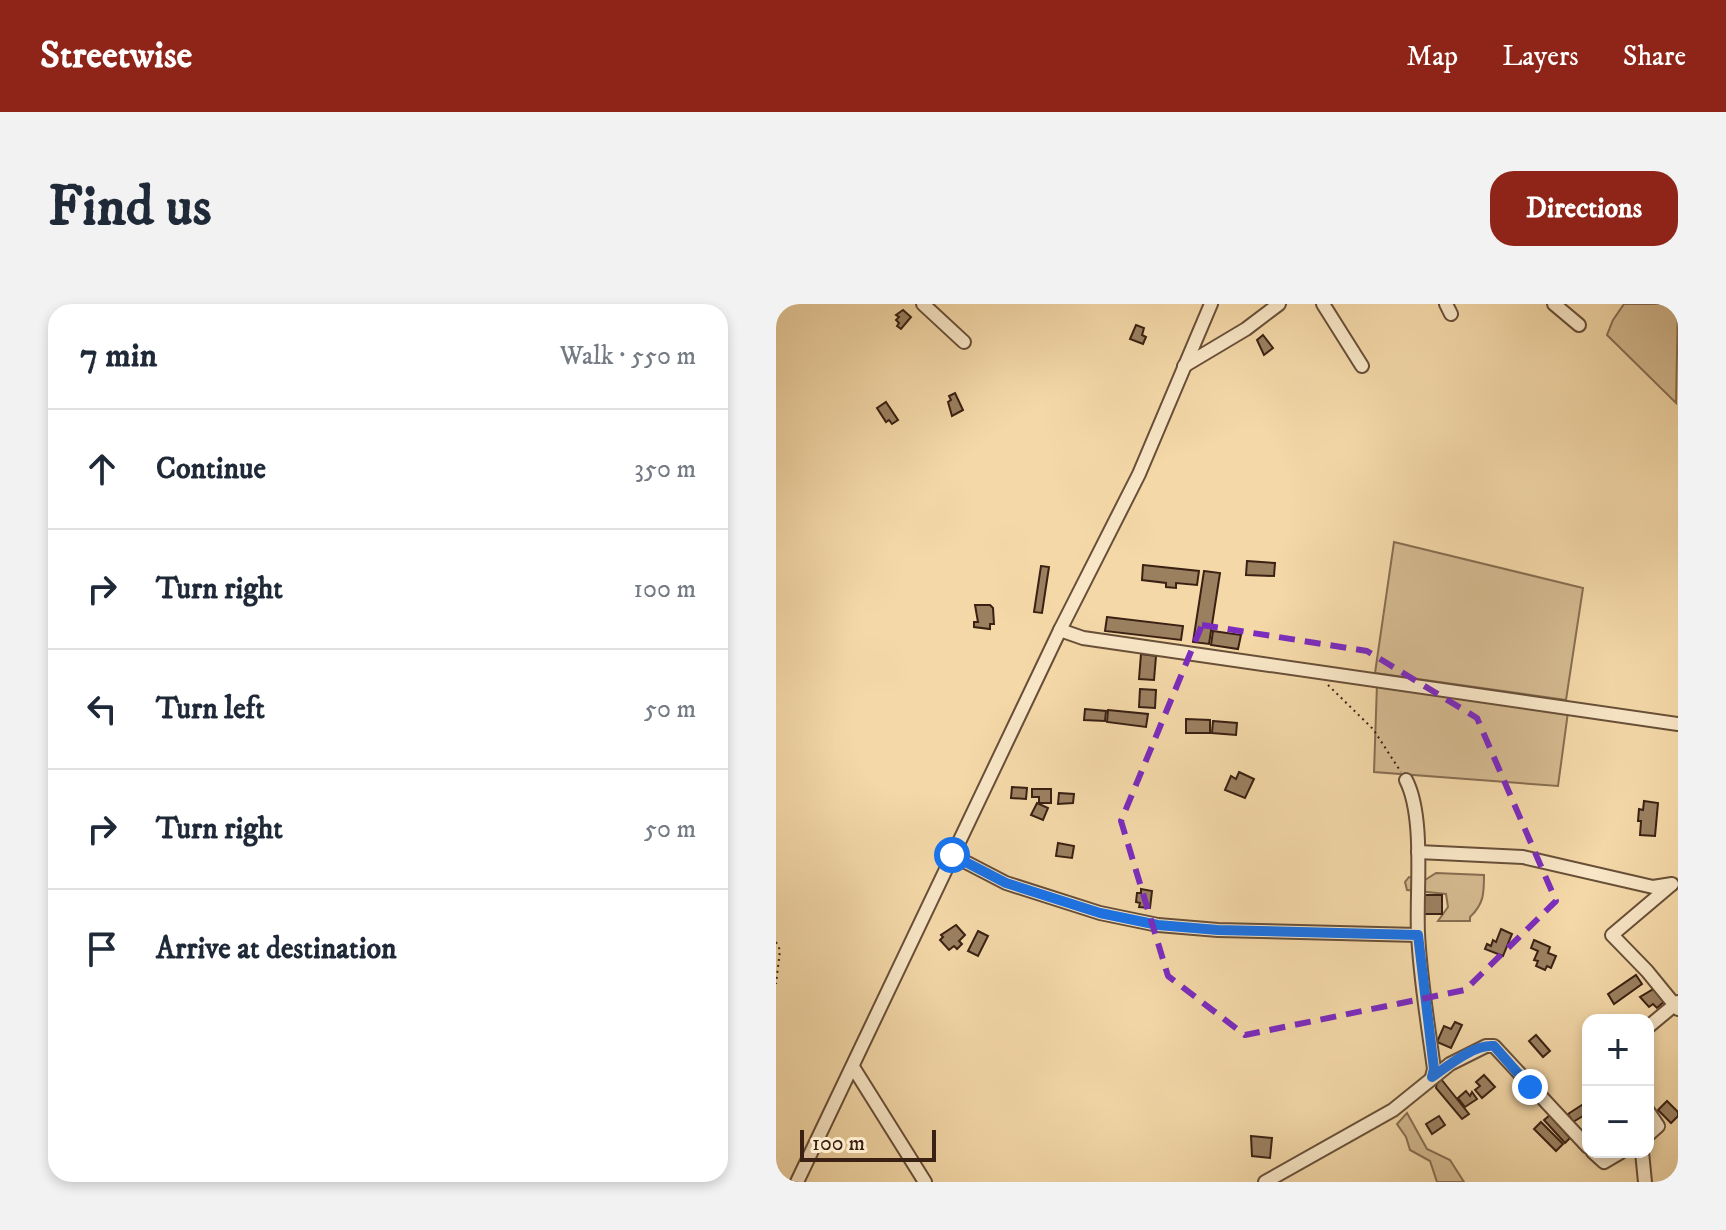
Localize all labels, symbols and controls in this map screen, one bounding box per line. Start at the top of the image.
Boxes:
text: Streetwise [40,32,192,80]
text: Map [1407,39,1458,74]
text: Layers [1502,39,1579,74]
text: Share [1623,39,1686,74]
button: Directions [1490,171,1678,246]
text: Find us [48,173,212,243]
text: 7 min [80,335,157,377]
text: Walk · 550 m [560,340,696,373]
icon: ahead [80,447,124,491]
text: Continue [156,451,266,488]
text: 350 m [634,453,696,486]
icon: right [80,567,124,611]
text: Turn right [156,571,283,608]
text: 100 m [633,573,696,606]
icon: left [80,687,124,731]
text: Turn left [156,691,265,728]
text: 50 m [644,693,696,726]
icon: right [80,807,124,851]
text: Turn right [156,811,283,848]
text: 50 m [644,813,696,846]
route start [934,837,970,873]
icon: arrive [80,927,124,971]
text: Arrive at destination [156,931,397,968]
map controls [1582,1014,1654,1158]
button: + [1582,1014,1654,1086]
route end [1512,1069,1548,1105]
button: − [1582,1086,1654,1158]
scale bar [800,1126,936,1162]
text: 100 m [812,1130,865,1157]

